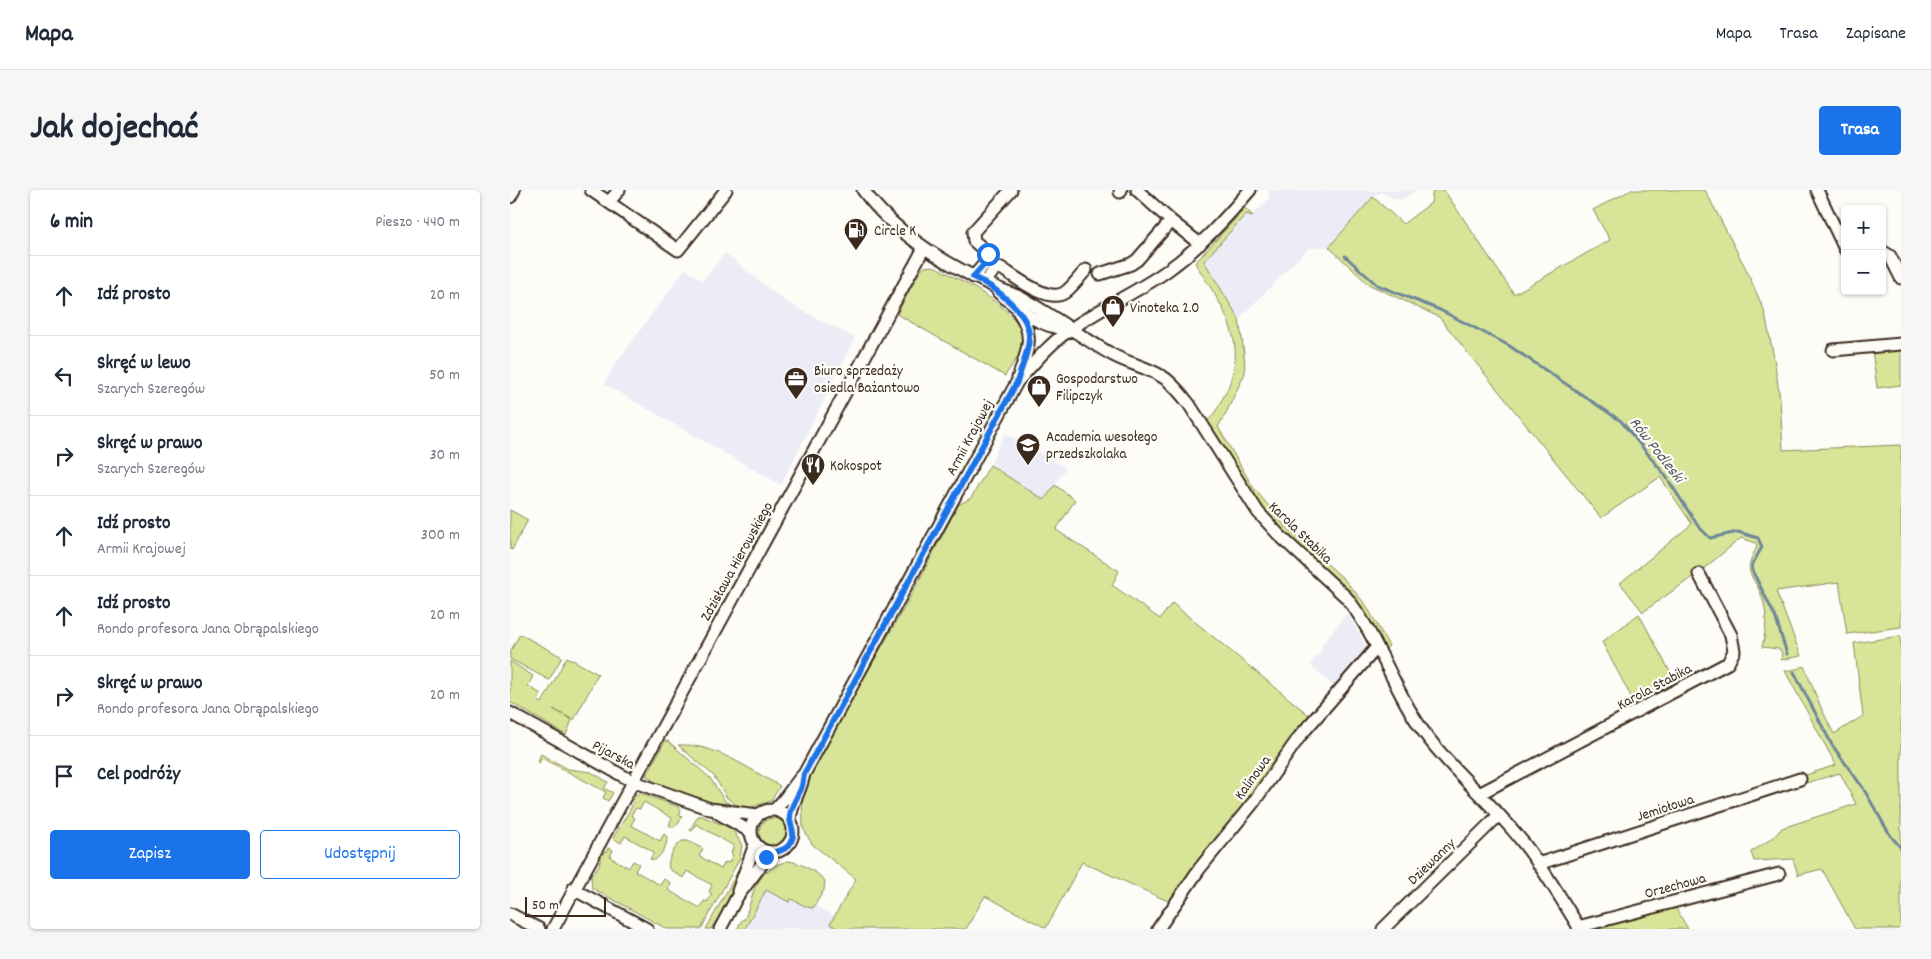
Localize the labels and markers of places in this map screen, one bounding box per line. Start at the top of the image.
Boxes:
fuel station icon: Circle K [843,217,869,251]
place label: Circle K [874,221,916,243]
shop icon: Vinoteka 2.0 [1100,294,1126,328]
place label: Vinoteka 2.0 [1130,298,1200,320]
place label: Biuro sprzedaży osiedla Bażantowo [814,361,920,400]
office icon: Biuro sprzedaży osiedla Bażantowo [783,366,809,400]
place label: Gospodarstwo Filipczyk [1056,369,1138,408]
shop icon: Gospodarstwo Filipczyk [1026,374,1052,408]
place label: Academia wesołego przedszkolaka [1046,427,1158,466]
school or university icon: Academia wesołego przedszkolaka [1015,432,1041,466]
restaurant icon: Kokospot [800,452,826,486]
place label: Kokospot [830,456,882,478]

